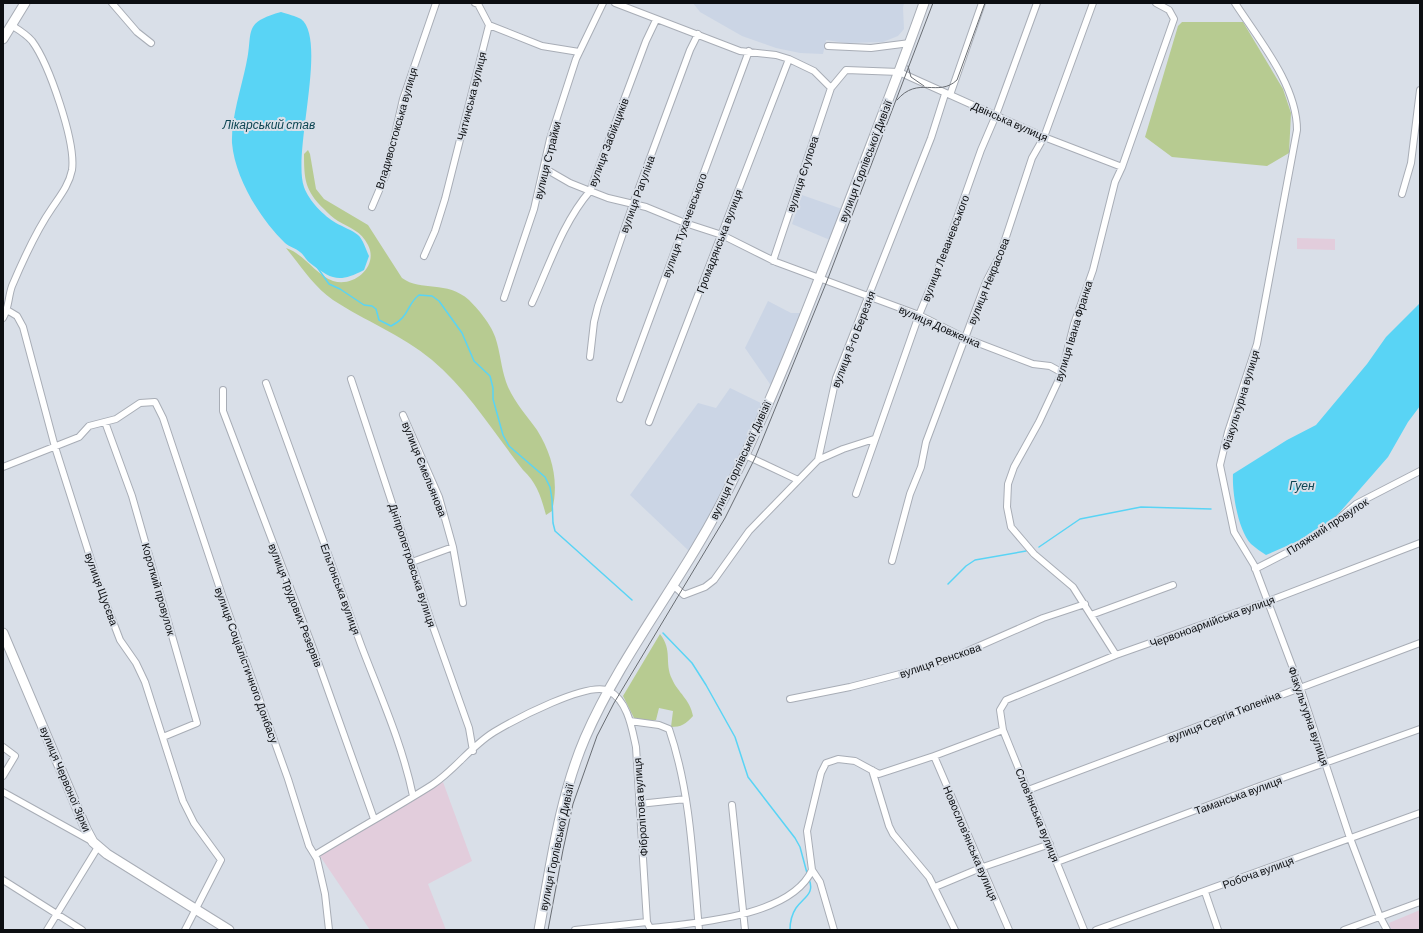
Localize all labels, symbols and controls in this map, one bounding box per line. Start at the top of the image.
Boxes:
street label: Читинська вулиця [454,50,488,142]
street label: Владивостокська вулиця [372,66,420,190]
street label: вулиця Забійщиків [585,96,631,188]
street label: вулиця Горлівської Дивізії [836,98,894,224]
street label: Двінська вулиця [970,98,1050,144]
water label: Лікарський став [222,117,315,132]
street label: вулиця Страйки [531,120,563,200]
street label: вулиця Єгупова [784,133,821,214]
street label: вулиця Рагуліна [617,153,657,234]
street label: вулиця Тухачевського [659,171,709,279]
street label: Громадянська вулиця [693,187,745,295]
street label: вулиця Леваневського [919,193,971,303]
street label: вулиця Некрасова [965,235,1012,326]
street label: вулиця Івана Франка [1051,278,1095,383]
street label: вулиця 8-го Березня [829,289,877,389]
street label: вулиця Довженка [897,302,984,350]
street label: Фізкультурна вулиця [1219,348,1261,452]
street label: вулиця Горлівської Дивізії [707,399,773,521]
street label: вулиця Ємельянова [400,420,450,519]
water label: Гуен [1289,478,1315,493]
street label: Пляжний провулок [1284,495,1370,557]
street label: Дніпропетровська вулиця [387,502,439,628]
street label: Короткий провулок [140,541,178,637]
street label: вулиця Трудових Резервів [266,541,326,669]
street label: Ельтонська вулиця [318,542,364,636]
street label: вулиця Щусєва [83,551,122,628]
street label: вулиця Соціалістичного Донбасу [213,585,282,745]
street label: Червоноармійська вулиця [1148,592,1276,650]
street label: вулиця Ренскова [898,640,983,680]
street label: Фізкультурна вулиця [1286,665,1332,767]
street label: вулиця Сергія Тюленіна [1166,687,1283,745]
street label: вулиця Червоної Зірки [38,724,94,834]
street label: Фібролітова вулиця [630,757,650,857]
street label: Слов'янська вулиця [1013,766,1063,864]
street label: Таманська вулиця [1192,773,1284,817]
street label: вулиця Горлівської Дивізії [536,782,576,912]
street label: Новослов'янська вулиця [941,784,1001,902]
street label: Робоча вулиця [1221,853,1295,891]

